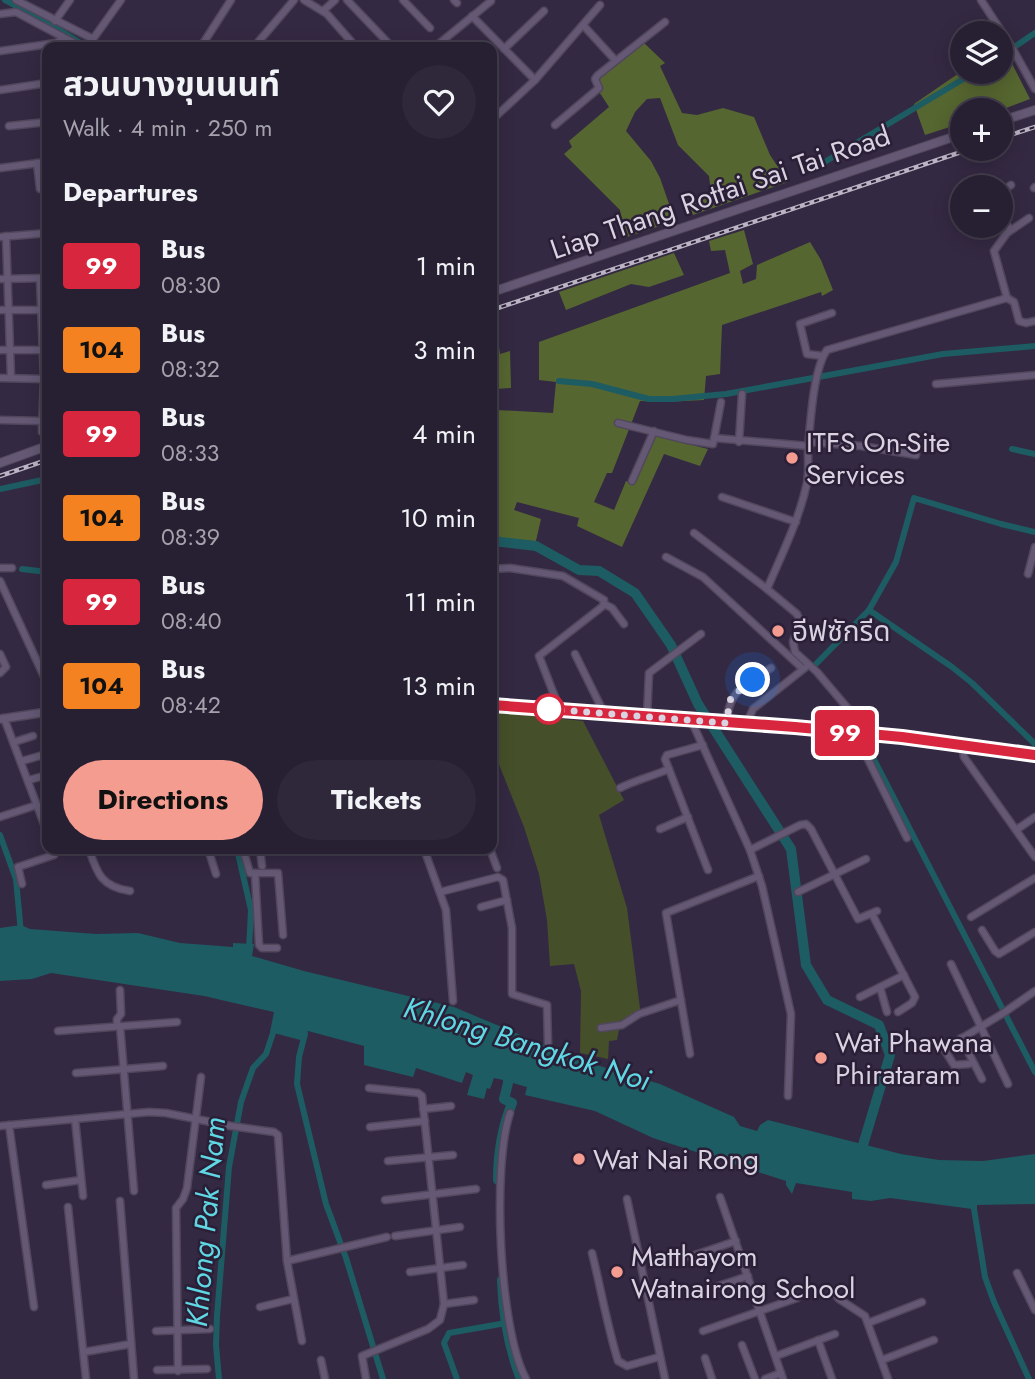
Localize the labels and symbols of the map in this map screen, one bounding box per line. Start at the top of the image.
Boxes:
street label: Liap Thang Rotfai Sai Tai Road [545,115,896,270]
place label: ITFS On-Site Services [806,422,950,495]
marker: ITFS On-Site Services [784,450,800,466]
place label: อีฟซักรีด [792,611,890,652]
marker: อีฟซักรีด [770,623,786,639]
your location [735,662,770,697]
unlabelled marker [534,694,564,724]
line badge: 99 [814,710,876,756]
water label: Khlong Bangkok Noi [398,986,656,1102]
place label: Wat Phawana Phirataram [835,1022,993,1095]
marker: Wat Phawana Phirataram [813,1050,829,1066]
water label: Khlong Pak Nam [175,1115,236,1329]
place label: Wat Nai Rong [593,1139,759,1180]
marker: Wat Nai Rong [571,1151,587,1167]
place label: Matthayom Watnairong School [631,1236,856,1309]
marker: Matthayom Watnairong School [609,1264,625,1280]

